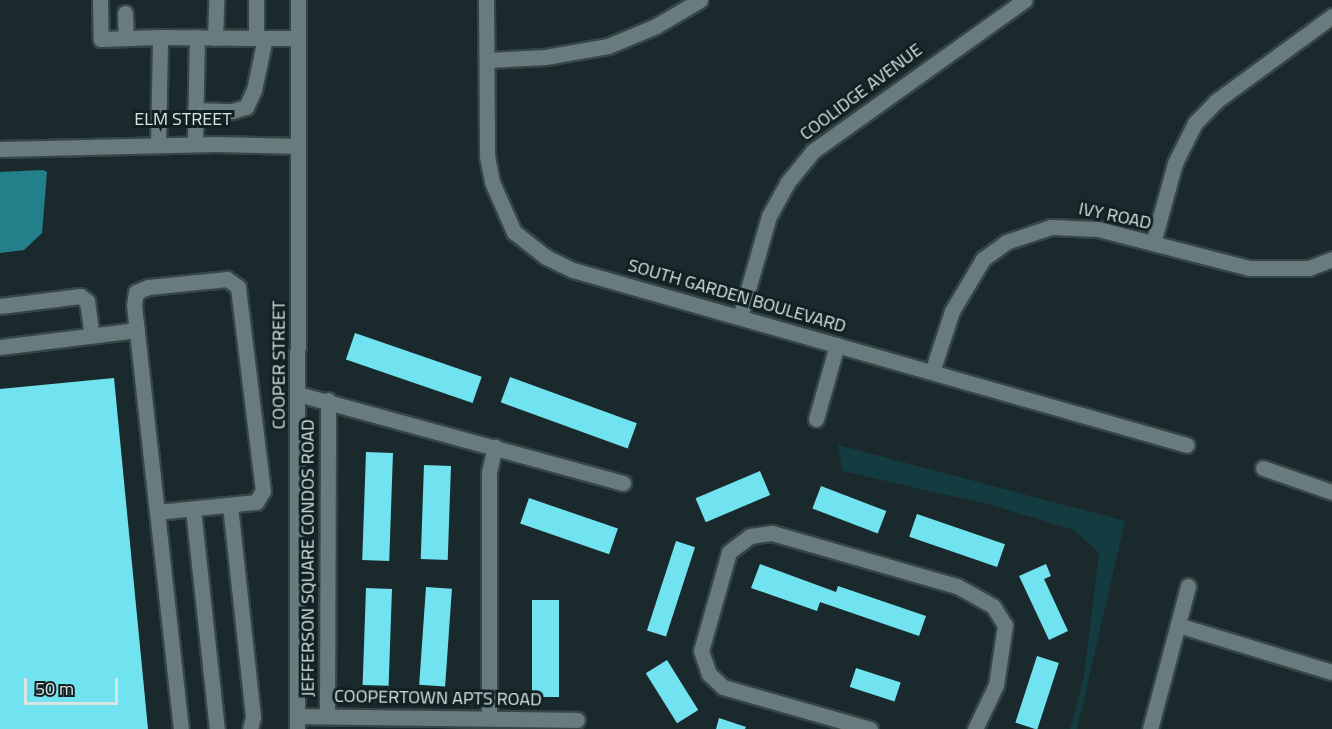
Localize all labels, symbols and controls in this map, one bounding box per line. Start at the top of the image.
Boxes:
street label: COOLIDGE AVENUE [796,39,926,145]
street label: ELM STREET [134,108,232,130]
street label: IVY ROAD [1077,198,1153,234]
street label: SOUTH GARDEN BOULEVARD [625,254,849,338]
street label: COOPER STREET [268,301,290,429]
street label: JEFFERSON SQUARE CONDOS ROAD [297,419,319,697]
scale bar [27,666,122,704]
text: 50 m [35,675,74,702]
street label: COOPERTOWN APTS ROAD [334,685,542,711]

